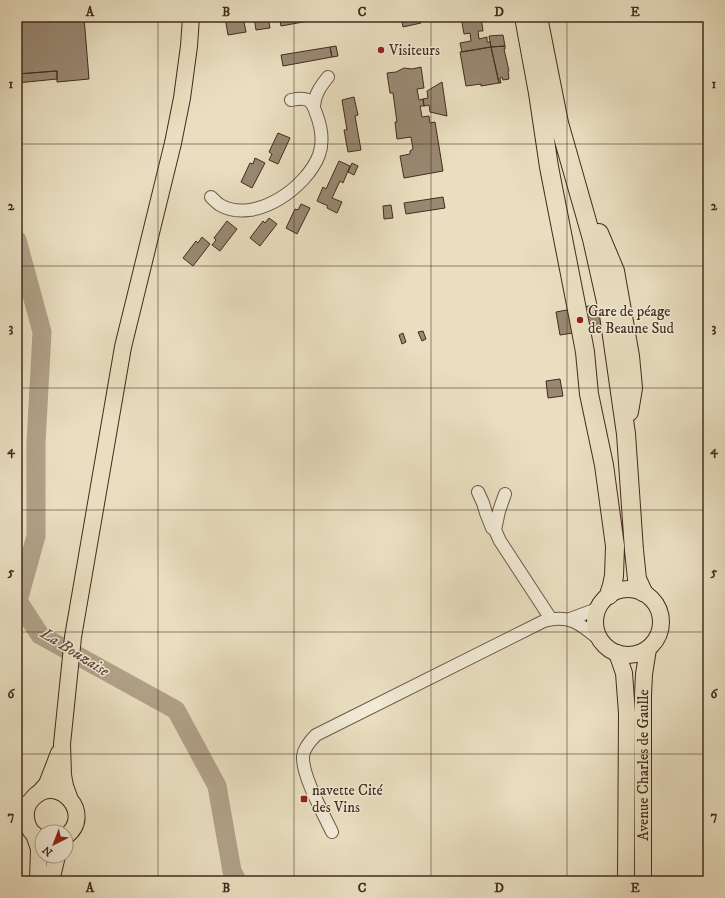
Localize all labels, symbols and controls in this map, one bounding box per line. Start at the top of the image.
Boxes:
text: A [85,4,95,20]
text: B [222,4,230,20]
text: C [358,4,367,20]
text: D [494,4,504,20]
text: E [630,4,640,20]
place label: Visiteurs [388,41,440,60]
marker: Visiteurs [376,45,386,55]
text: 1 [9,76,14,92]
text: 1 [712,76,717,92]
text: 2 [8,198,15,214]
text: 2 [711,198,718,214]
place label: Gare de péage de Beaune Sud [588,302,675,338]
marker: Gare de péage de Beaune Sud [575,315,585,325]
text: 3 [9,320,14,336]
text: 3 [712,320,717,336]
text: 4 [6,442,15,459]
text: 4 [709,442,718,459]
text: 5 [7,564,15,580]
text: 5 [710,564,718,580]
water label: La Bouzaise [36,623,113,681]
text: 6 [8,686,16,702]
text: 6 [711,686,719,702]
street label: Avenue Charles de Gaulle [633,689,653,841]
place label: navette Cité des Vins [312,781,383,817]
marker: navette Cité des Vins [299,794,309,804]
text: 7 [8,808,15,824]
text: 7 [711,808,718,824]
north arrow [34,824,74,864]
text: N [40,842,56,859]
text: A [85,880,95,896]
text: B [222,880,230,896]
text: C [358,880,367,896]
text: D [494,880,504,896]
text: E [630,880,640,896]

